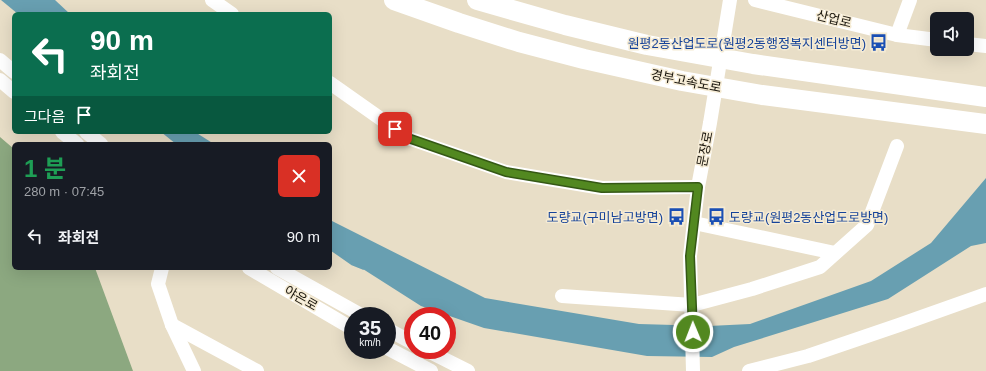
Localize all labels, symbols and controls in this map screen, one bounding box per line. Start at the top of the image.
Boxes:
street label: 산업로 [815,7,853,31]
map controls [930,12,974,56]
button: sound [930,12,974,56]
text: 90 m [90,25,154,56]
icon: left [24,28,76,80]
bus stop icon: 원평2동산업도로(원평2동행정복지센터방면) [869,33,889,53]
place label: 원평2동산업도로(원평2동행정복지센터방면) [628,36,866,51]
text: 좌회전 [90,63,140,83]
street label: 경부고속도로 [649,67,723,95]
icon: arrive [73,104,95,126]
text: 그다음 [24,108,65,125]
pin [378,112,412,146]
icon: arrive [384,118,406,140]
street label: 문장로 [694,130,716,168]
text: 1 분 [24,155,66,182]
button: close [278,155,320,197]
text: 280 m · 07:45 [24,184,104,199]
bus stop icon: 도량교(구미남고방면) [666,207,686,227]
bus stop icon: 도량교(원평2동산업도로방면) [706,207,726,227]
place label: 도량교(구미남고방면) [547,210,663,225]
place label: 도량교(원평2동산업도로방면) [729,210,888,225]
icon: left [24,225,46,247]
text: 90 m [287,228,320,245]
text: 좌회전 [58,229,99,246]
street label: 야은로 [282,283,320,313]
speed limit sign: 40 [404,307,456,359]
position arrow [672,311,714,353]
text: 35 [359,317,381,339]
text: km/h [359,337,381,348]

